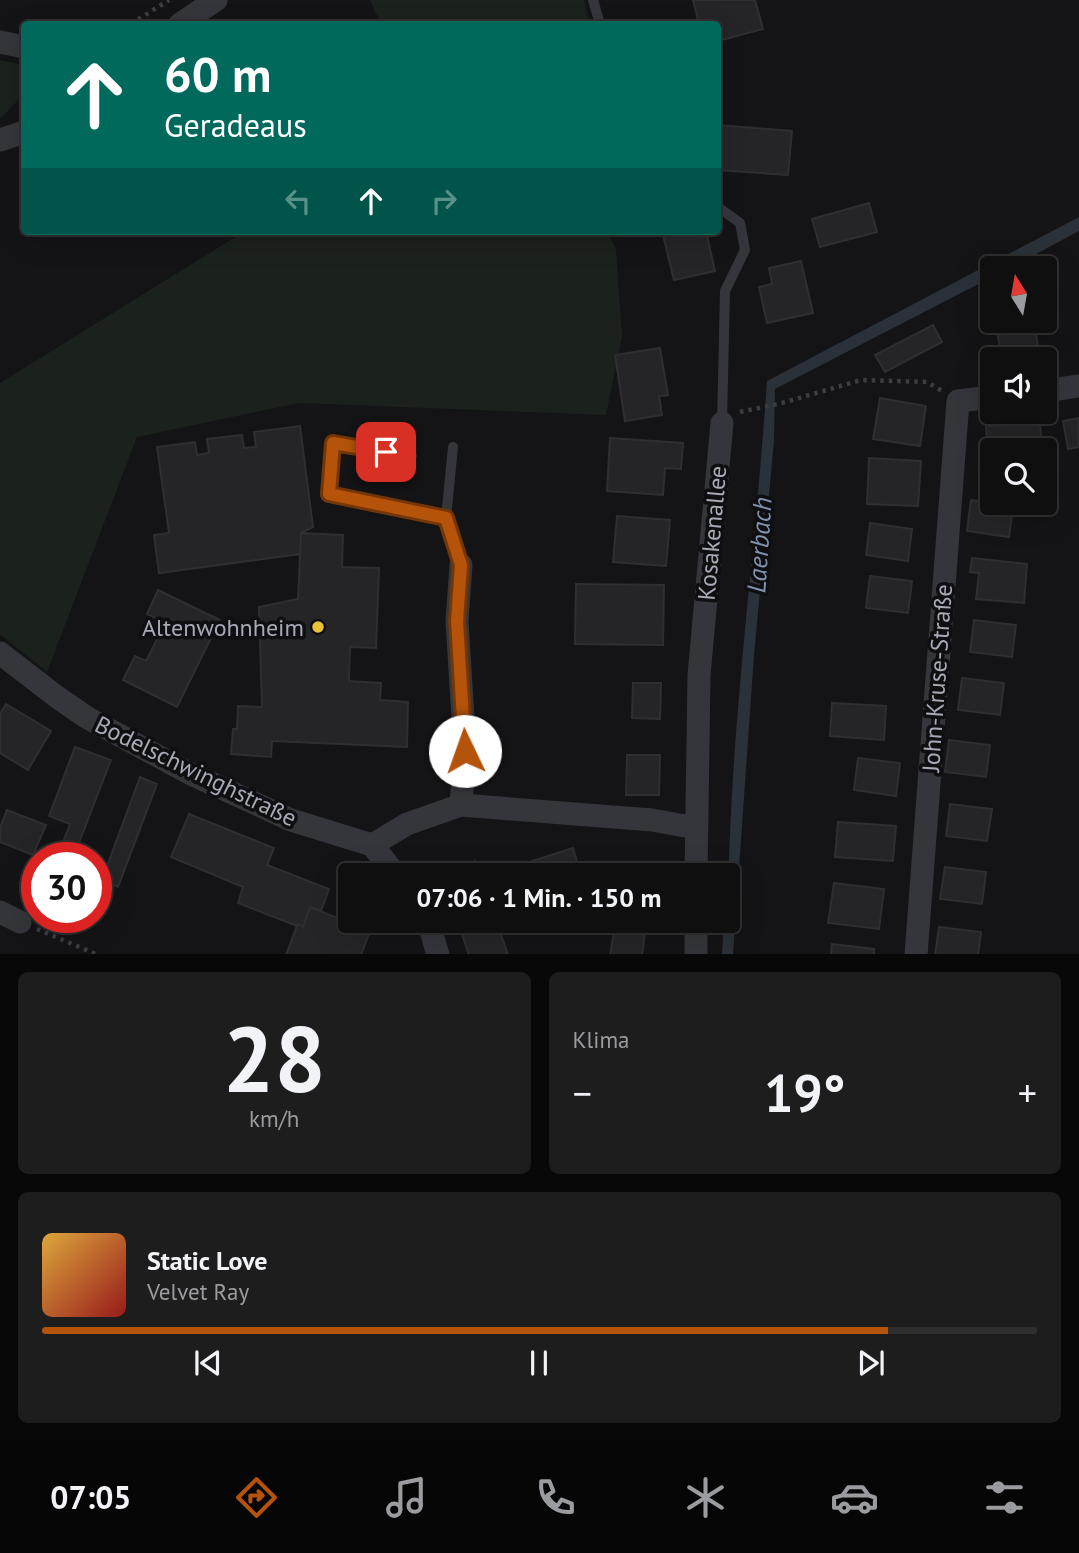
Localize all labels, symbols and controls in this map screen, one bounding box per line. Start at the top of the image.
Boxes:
text: 60 m [164,42,271,106]
icon: ahead [49,49,140,140]
text: Geradeaus [164,104,307,146]
icon: left [279,182,317,220]
icon: ahead [352,182,390,220]
icon: right [425,182,463,220]
north arrow [980,256,1057,332]
map controls [980,256,1057,515]
button: sound [980,347,1057,424]
pin [356,422,416,482]
icon: arrive [367,433,405,471]
button: search [980,438,1057,515]
street label: Kosakenallee [691,464,733,602]
water label: Laerbach [739,496,779,594]
street label: John-Kruse-Straße [915,583,959,774]
place label: Altenwohnheim [142,612,304,643]
marker: Altenwohnheim [310,619,326,635]
street label: Bodelschwinghstraße [90,709,302,833]
position arrow [428,714,502,788]
speed limit sign: 30 [21,842,112,933]
text: 07:06 · 1 Min. · 150 m [416,881,662,914]
text: 28 [223,999,326,1117]
text: Klima [573,1025,630,1054]
text: 19° [764,1059,846,1126]
text: − [573,1068,592,1117]
text: + [1018,1068,1037,1117]
text: km/h [249,1104,299,1133]
text: Static Love [147,1244,268,1277]
text: Velvet Ray [147,1277,249,1306]
icon: previous [189,1344,227,1382]
icon: pause [520,1344,558,1382]
icon: next [852,1344,890,1382]
icon: directions [232,1473,281,1522]
icon: music [382,1473,431,1522]
icon: phone [531,1473,580,1522]
icon: climate [681,1473,730,1522]
icon: car [830,1473,879,1522]
icon: filters [980,1473,1029,1522]
text: 07:05 [50,1476,131,1518]

